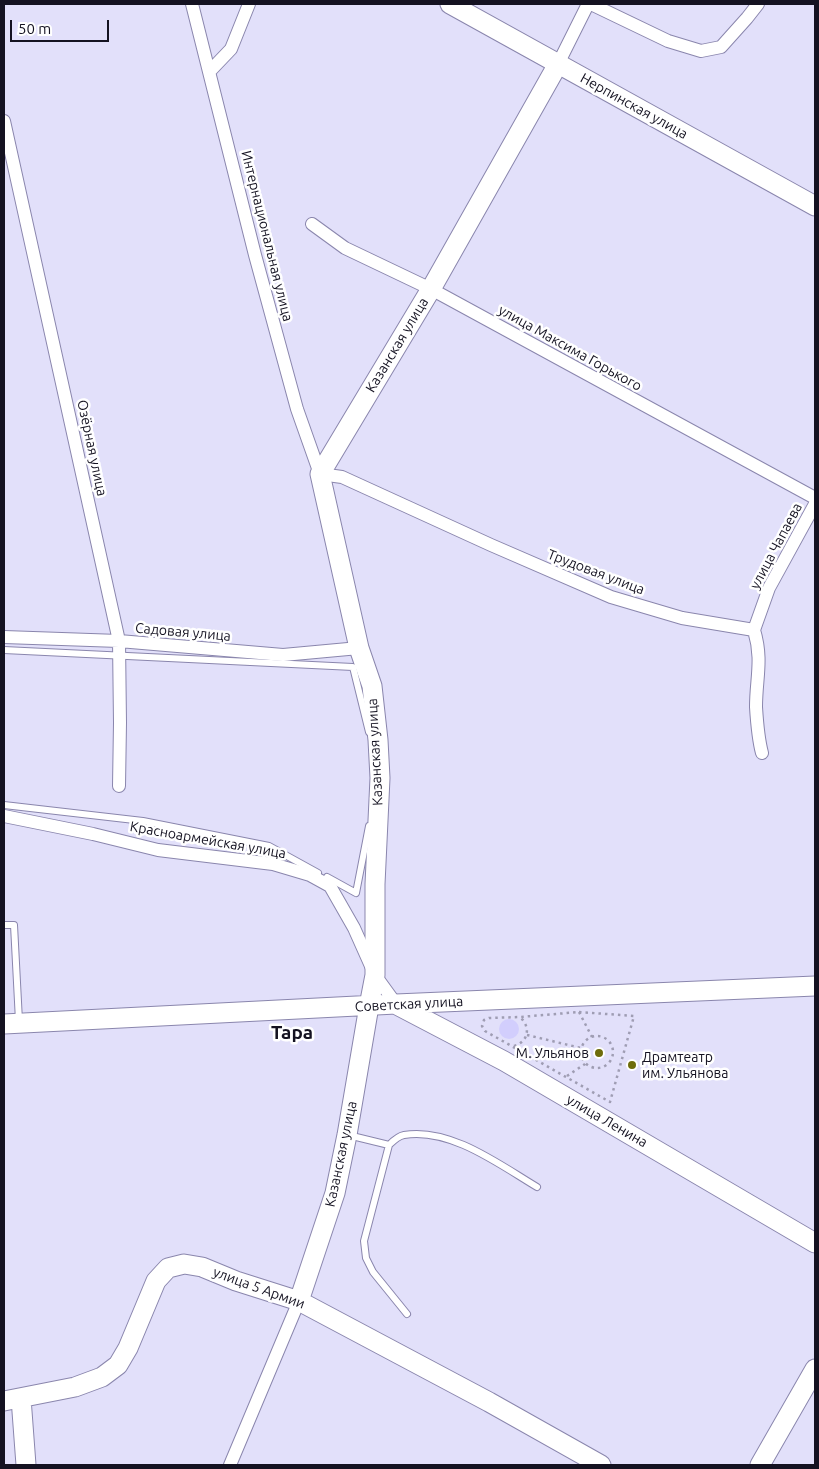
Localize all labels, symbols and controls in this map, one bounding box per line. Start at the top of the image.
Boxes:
scale bar [12,10,111,42]
text: 50 m [18,20,51,37]
street label: Нерпинская улица [577,70,691,142]
street label: Интернациональная улица [238,149,296,323]
street label: Казанская улица [362,294,432,396]
street label: улица Максима Горького [495,302,645,394]
street label: Озёрная улица [74,398,110,498]
street label: улица Чапаева [746,500,806,592]
street label: Трудовая улица [545,546,647,598]
street label: Садовая улица [134,619,232,645]
street label: Казанская улица [364,698,386,806]
street label: Красноармейская улица [129,818,287,862]
street label: Советская улица [354,993,464,1015]
district label: Тара [271,1022,313,1044]
place label: М. Ульянов [516,1045,589,1061]
marker: М. Ульянов [593,1047,605,1059]
place label: Драмтеатр им. Ульянова [642,1049,729,1082]
marker: Драмтеатр им. Ульянова [626,1059,638,1071]
street label: улица Ленина [563,1091,651,1151]
street label: Казанская улица [322,1100,360,1208]
street label: улица 5 Армии [211,1264,307,1312]

